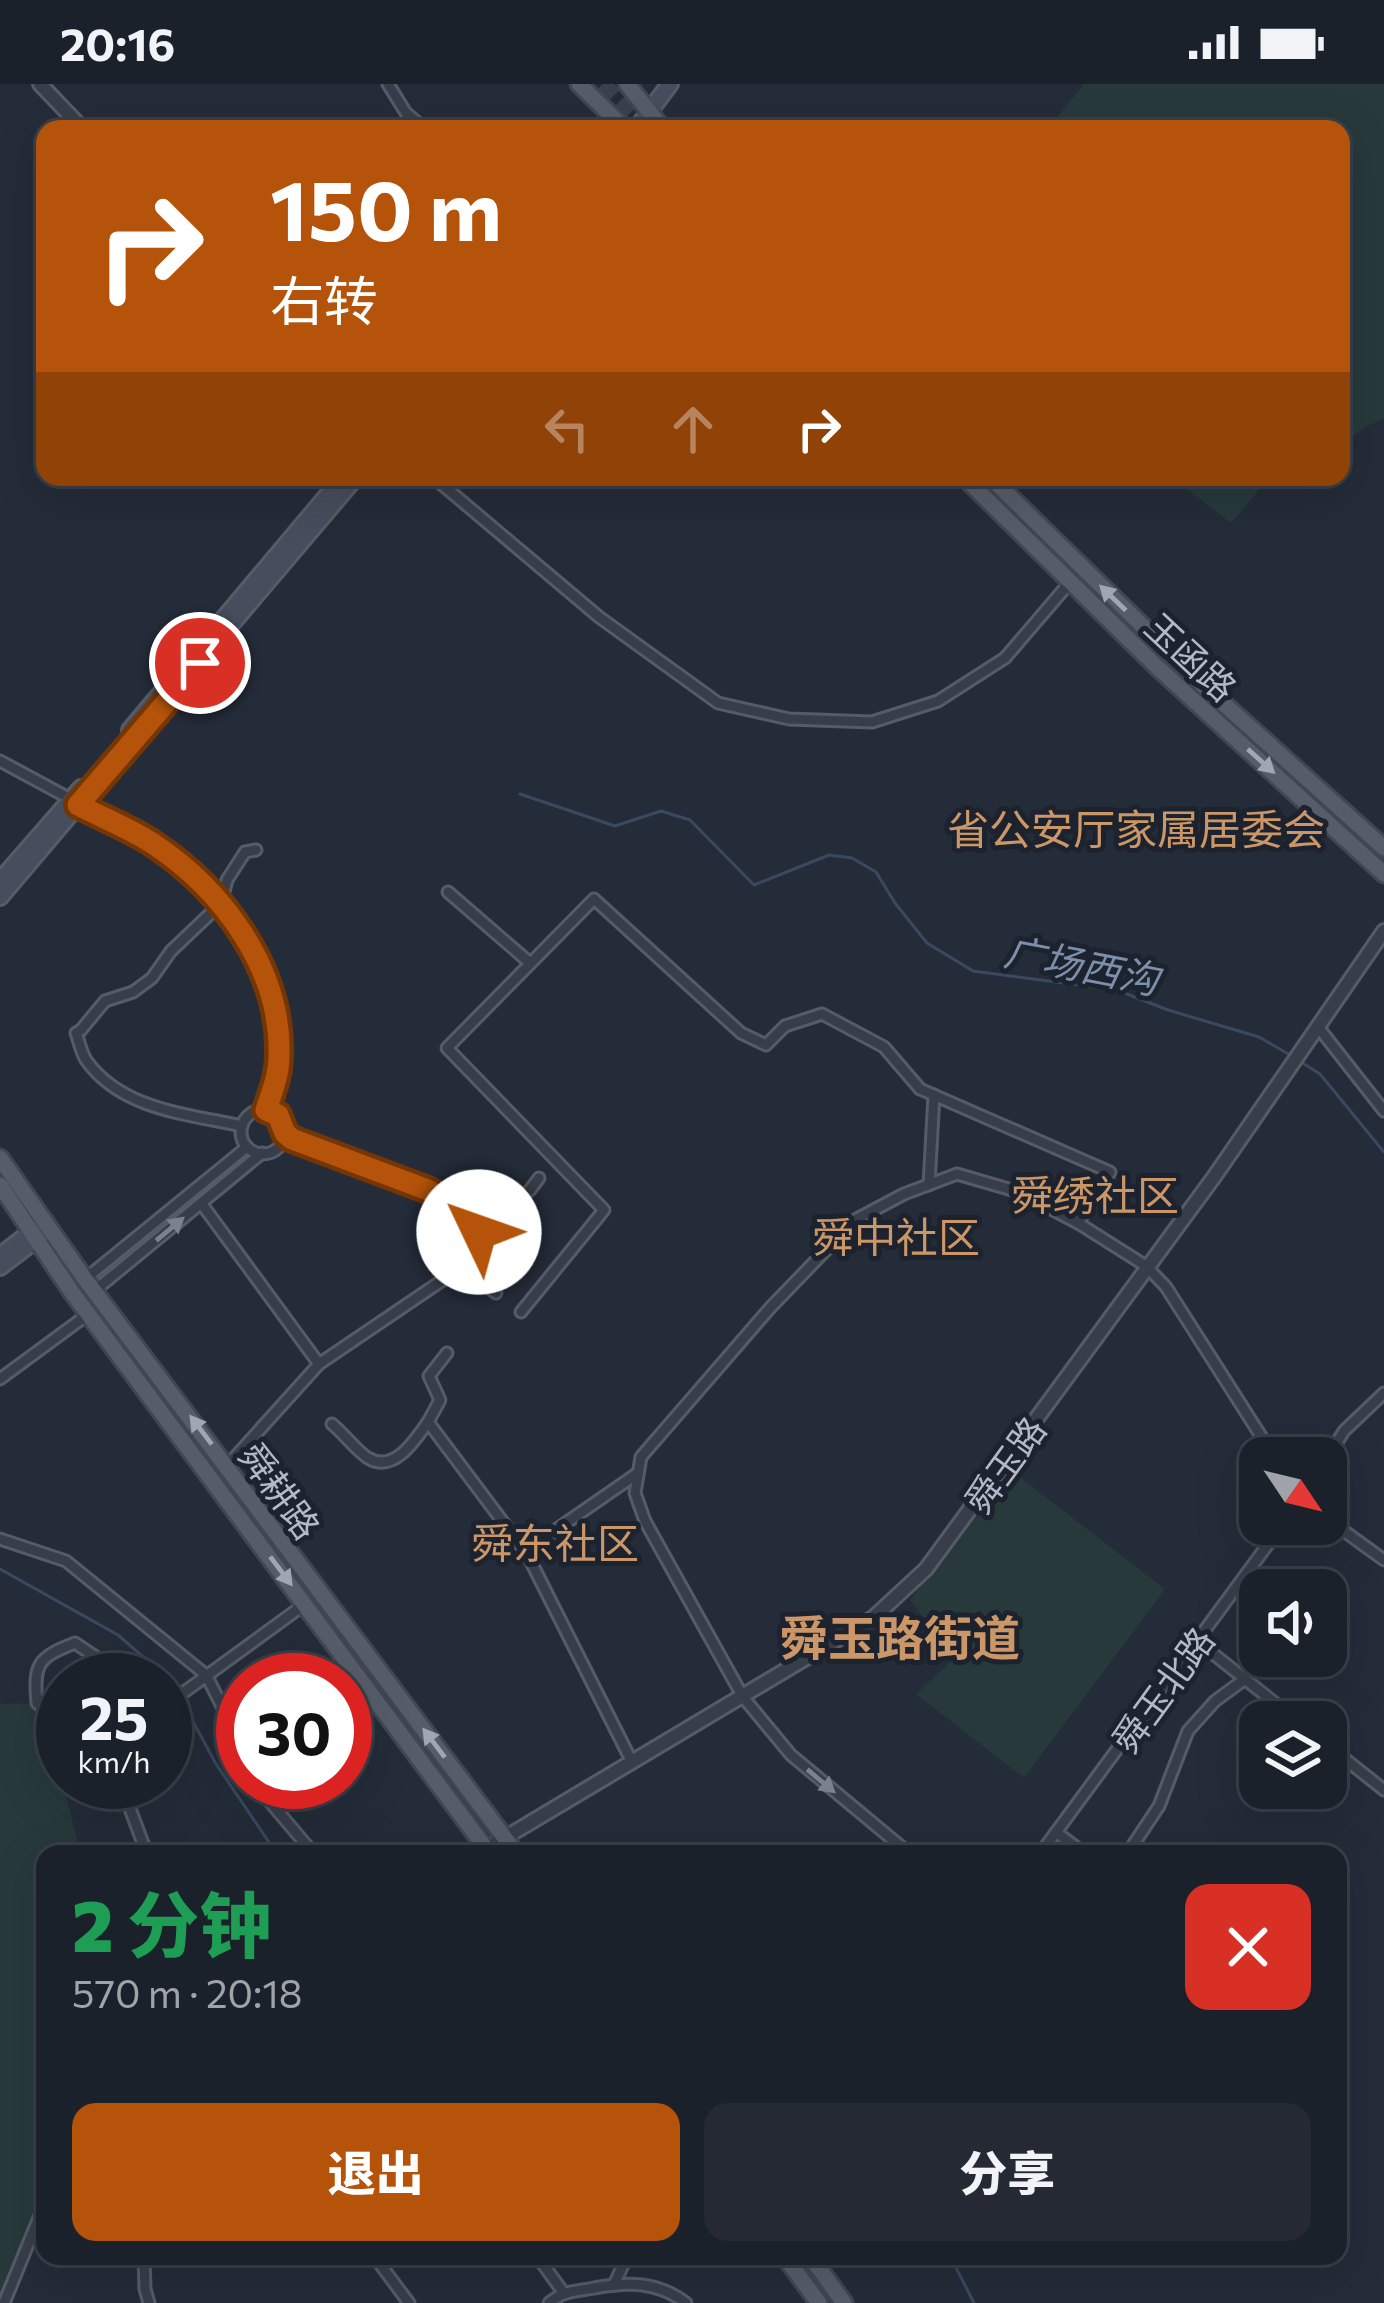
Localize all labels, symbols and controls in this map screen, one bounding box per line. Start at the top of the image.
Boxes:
text: 20:16 [60,15,175,70]
text: 150 m [270,156,502,258]
icon: right [72,168,228,324]
text: 右转 [270,266,378,332]
icon: left [534,396,600,462]
icon: ahead [660,396,726,462]
icon: right [786,396,852,462]
one-way arrow [1099,584,1128,612]
street label: 玉函路 [1137,603,1247,709]
pin [149,612,251,714]
icon: arrive [167,630,233,696]
one-way arrow [1246,747,1275,774]
district label: 省公安厅家属居委会 [947,802,1325,854]
water label: 广场西沟 [1001,926,1167,1003]
district label: 舜绣社区 [1011,1168,1179,1220]
position arrow [416,1169,542,1295]
district label: 舜中社区 [812,1210,980,1262]
one-way arrow [155,1216,185,1242]
street label: 舜玉路 [954,1407,1054,1521]
one-way arrow [189,1415,213,1446]
street label: 舜耕路 [231,1433,331,1547]
north arrow [1239,1437,1347,1545]
map controls [1239,1437,1347,1809]
district label: 舜东社区 [471,1516,639,1568]
one-way arrow [268,1556,292,1587]
button: sound [1239,1569,1347,1677]
district label: 舜玉路街道 [780,1607,1020,1666]
street label: 舜玉北路 [1102,1618,1222,1760]
speed limit sign: 30 [216,1653,372,1809]
text: 25 [79,1679,149,1752]
button: layers [1239,1701,1347,1809]
one-way arrow [422,1727,447,1759]
text: km/h [78,1742,150,1779]
one-way arrow [806,1767,837,1793]
text: 2 分钟 [72,1879,271,1967]
button: close [1185,1884,1311,2010]
text: 570 m · 20:18 [72,1968,303,2016]
button: 退出 [72,2103,680,2241]
button: 分享 [704,2103,1311,2241]

